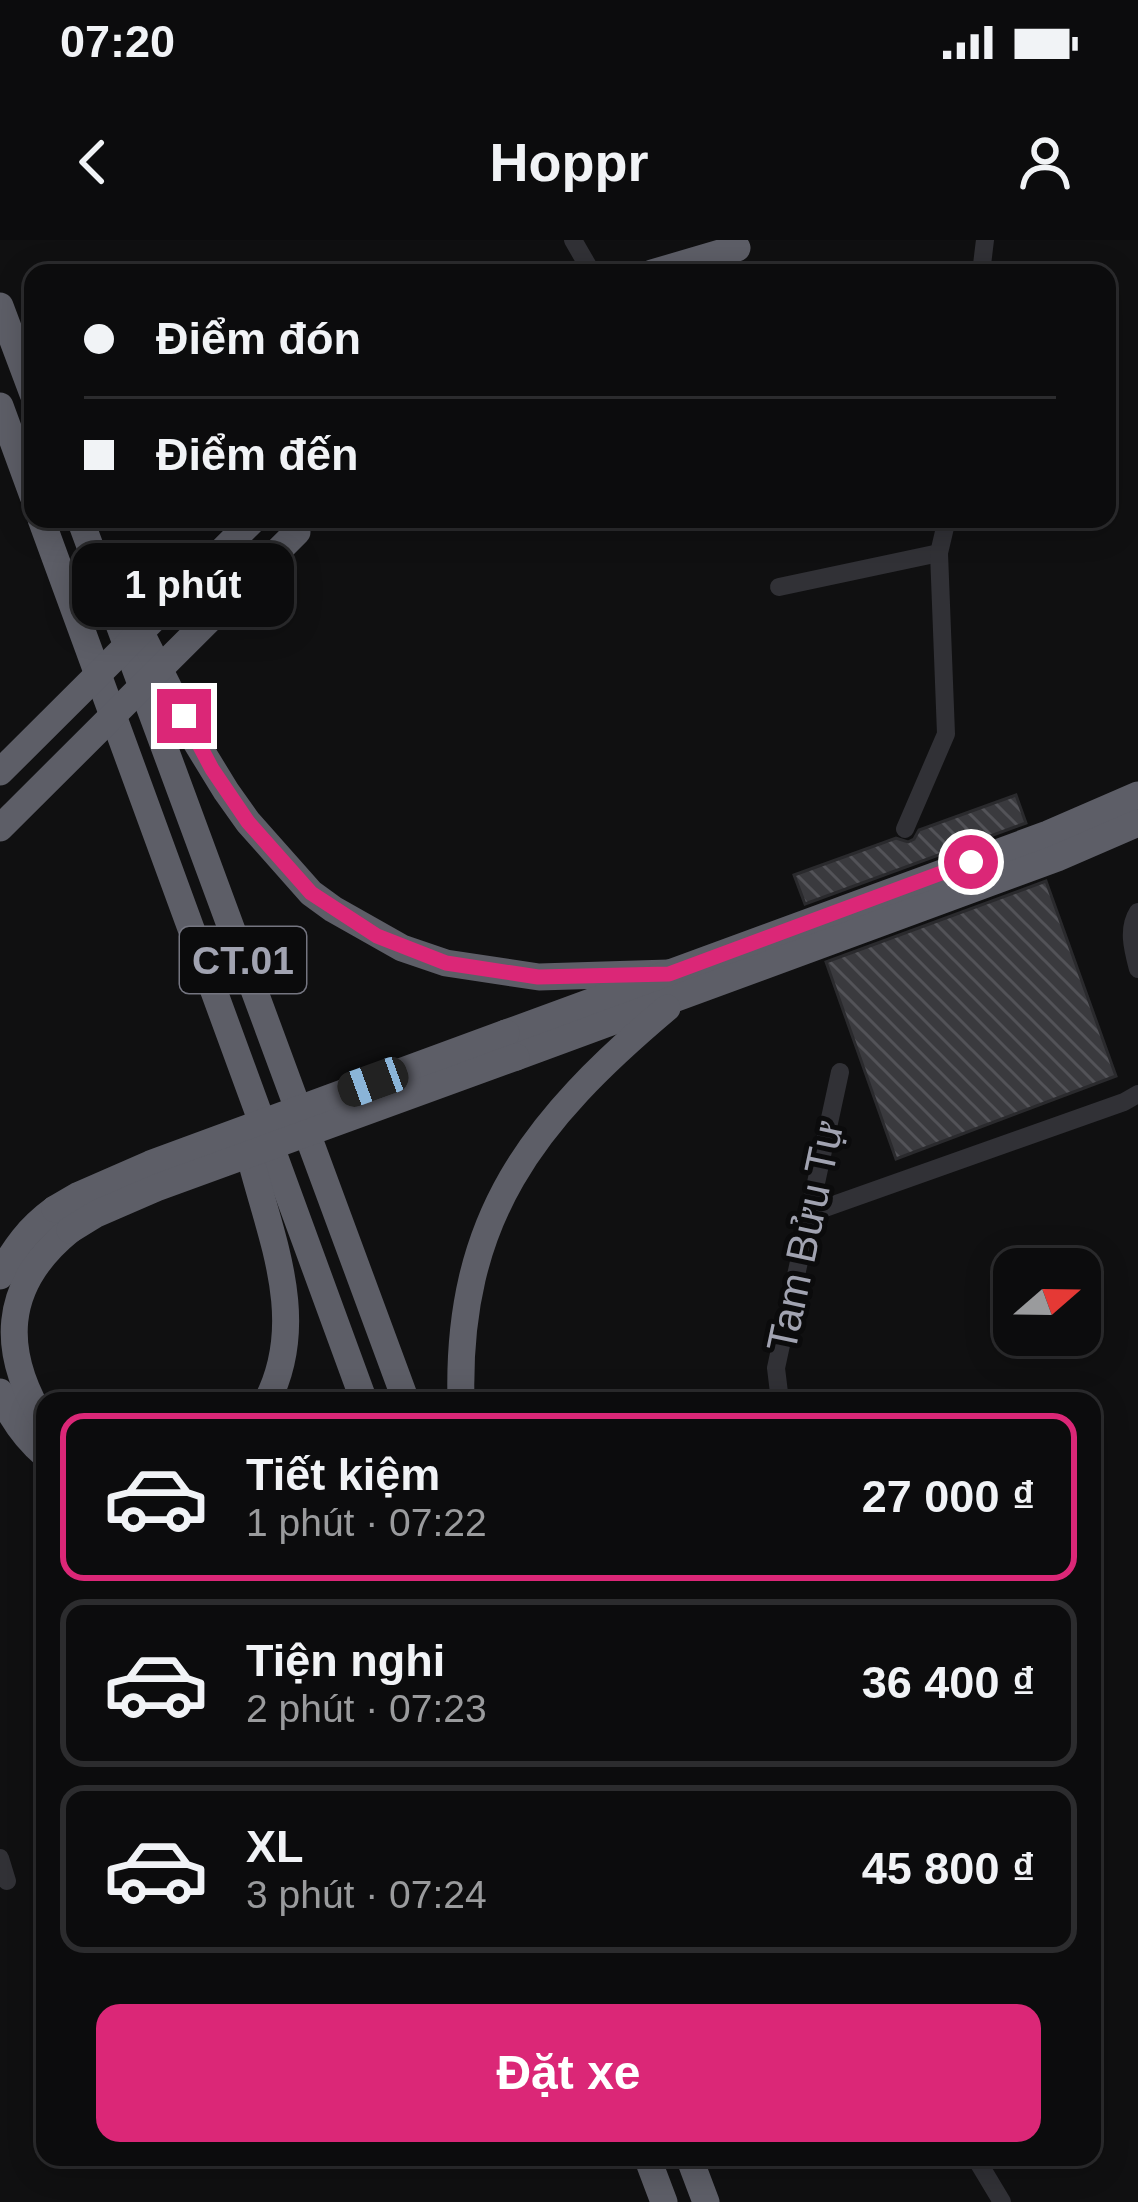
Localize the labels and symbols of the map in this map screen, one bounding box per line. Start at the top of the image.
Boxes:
callout: 1 phút [73,542,295,626]
route end [157,689,211,743]
route start [944,835,998,889]
road number: CT.01 [180,927,306,993]
car [333,1053,413,1111]
street label: Tam Bửu Tự [758,1116,852,1356]
north arrow [993,1248,1101,1356]

